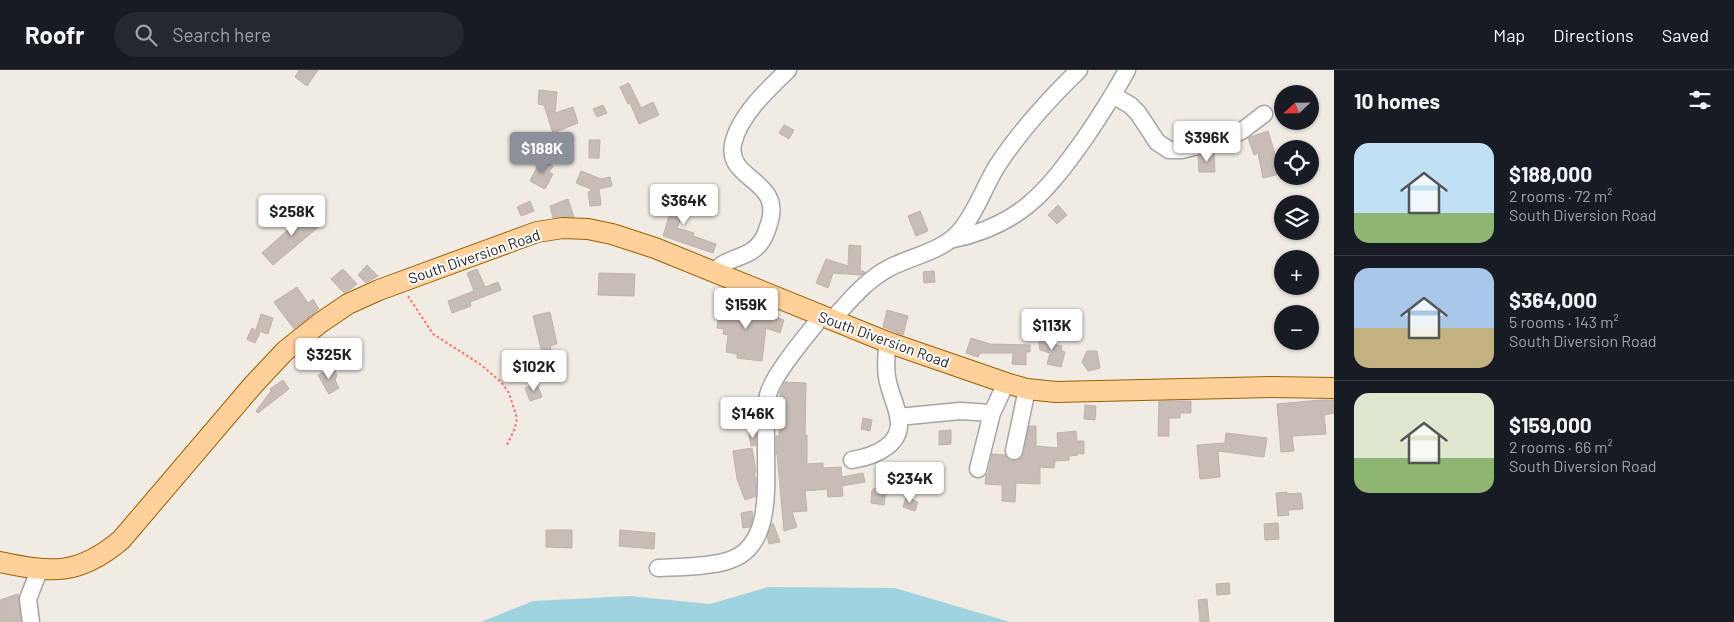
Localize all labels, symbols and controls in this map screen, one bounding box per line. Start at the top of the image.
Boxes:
search box [114,12,464,57]
text: Roofr [25,20,84,49]
icon: search [132,21,160,49]
text: Search here [172,23,271,46]
text: Map [1493,24,1525,46]
text: Directions [1553,24,1634,46]
text: Saved [1662,24,1709,46]
north arrow [1274,85,1319,130]
map controls [1274,85,1319,350]
icon: filters [1686,86,1714,114]
text: 10 homes [1354,88,1440,113]
pin: $396K [1172,121,1242,163]
text: $396K [1185,127,1229,146]
pin: $188K [507,132,577,174]
text: $188K [521,138,563,157]
button: locate [1274,140,1319,185]
text: $188,000 [1509,161,1592,186]
icon: home [1394,163,1454,223]
pin: $364K [649,184,719,226]
text: 2 rooms · 72 m² [1509,186,1612,205]
text: $364K [661,190,707,209]
pin: $258K [257,194,327,237]
button: layers [1274,195,1319,240]
text: $258K [269,201,315,220]
text: South Diversion Road [1509,205,1657,224]
street label: South Diversion Road [406,225,542,287]
button: + [1274,250,1319,295]
text: $364,000 [1509,287,1597,312]
pin: $159K [711,288,781,330]
icon: home [1394,288,1454,348]
text: $159K [725,294,767,313]
button: − [1274,305,1319,350]
street label: South Diversion Road [816,307,952,371]
pin: $113K [1017,308,1087,351]
text: 5 rooms · 143 m² [1509,312,1619,331]
text: $113K [1032,315,1072,334]
text: South Diversion Road [1509,331,1657,350]
pin: $325K [294,338,364,380]
text: $325K [306,344,352,363]
pin: $102K [499,350,569,392]
text: $102K [513,356,555,375]
pin: $146K [718,396,788,439]
text: $146K [731,403,775,422]
text: $159,000 [1509,412,1592,437]
icon: home [1394,413,1454,473]
text: 2 rooms · 66 m² [1509,437,1613,456]
text: South Diversion Road [1509,456,1657,475]
pin: $234K [875,462,945,504]
text: $234K [887,468,933,487]

